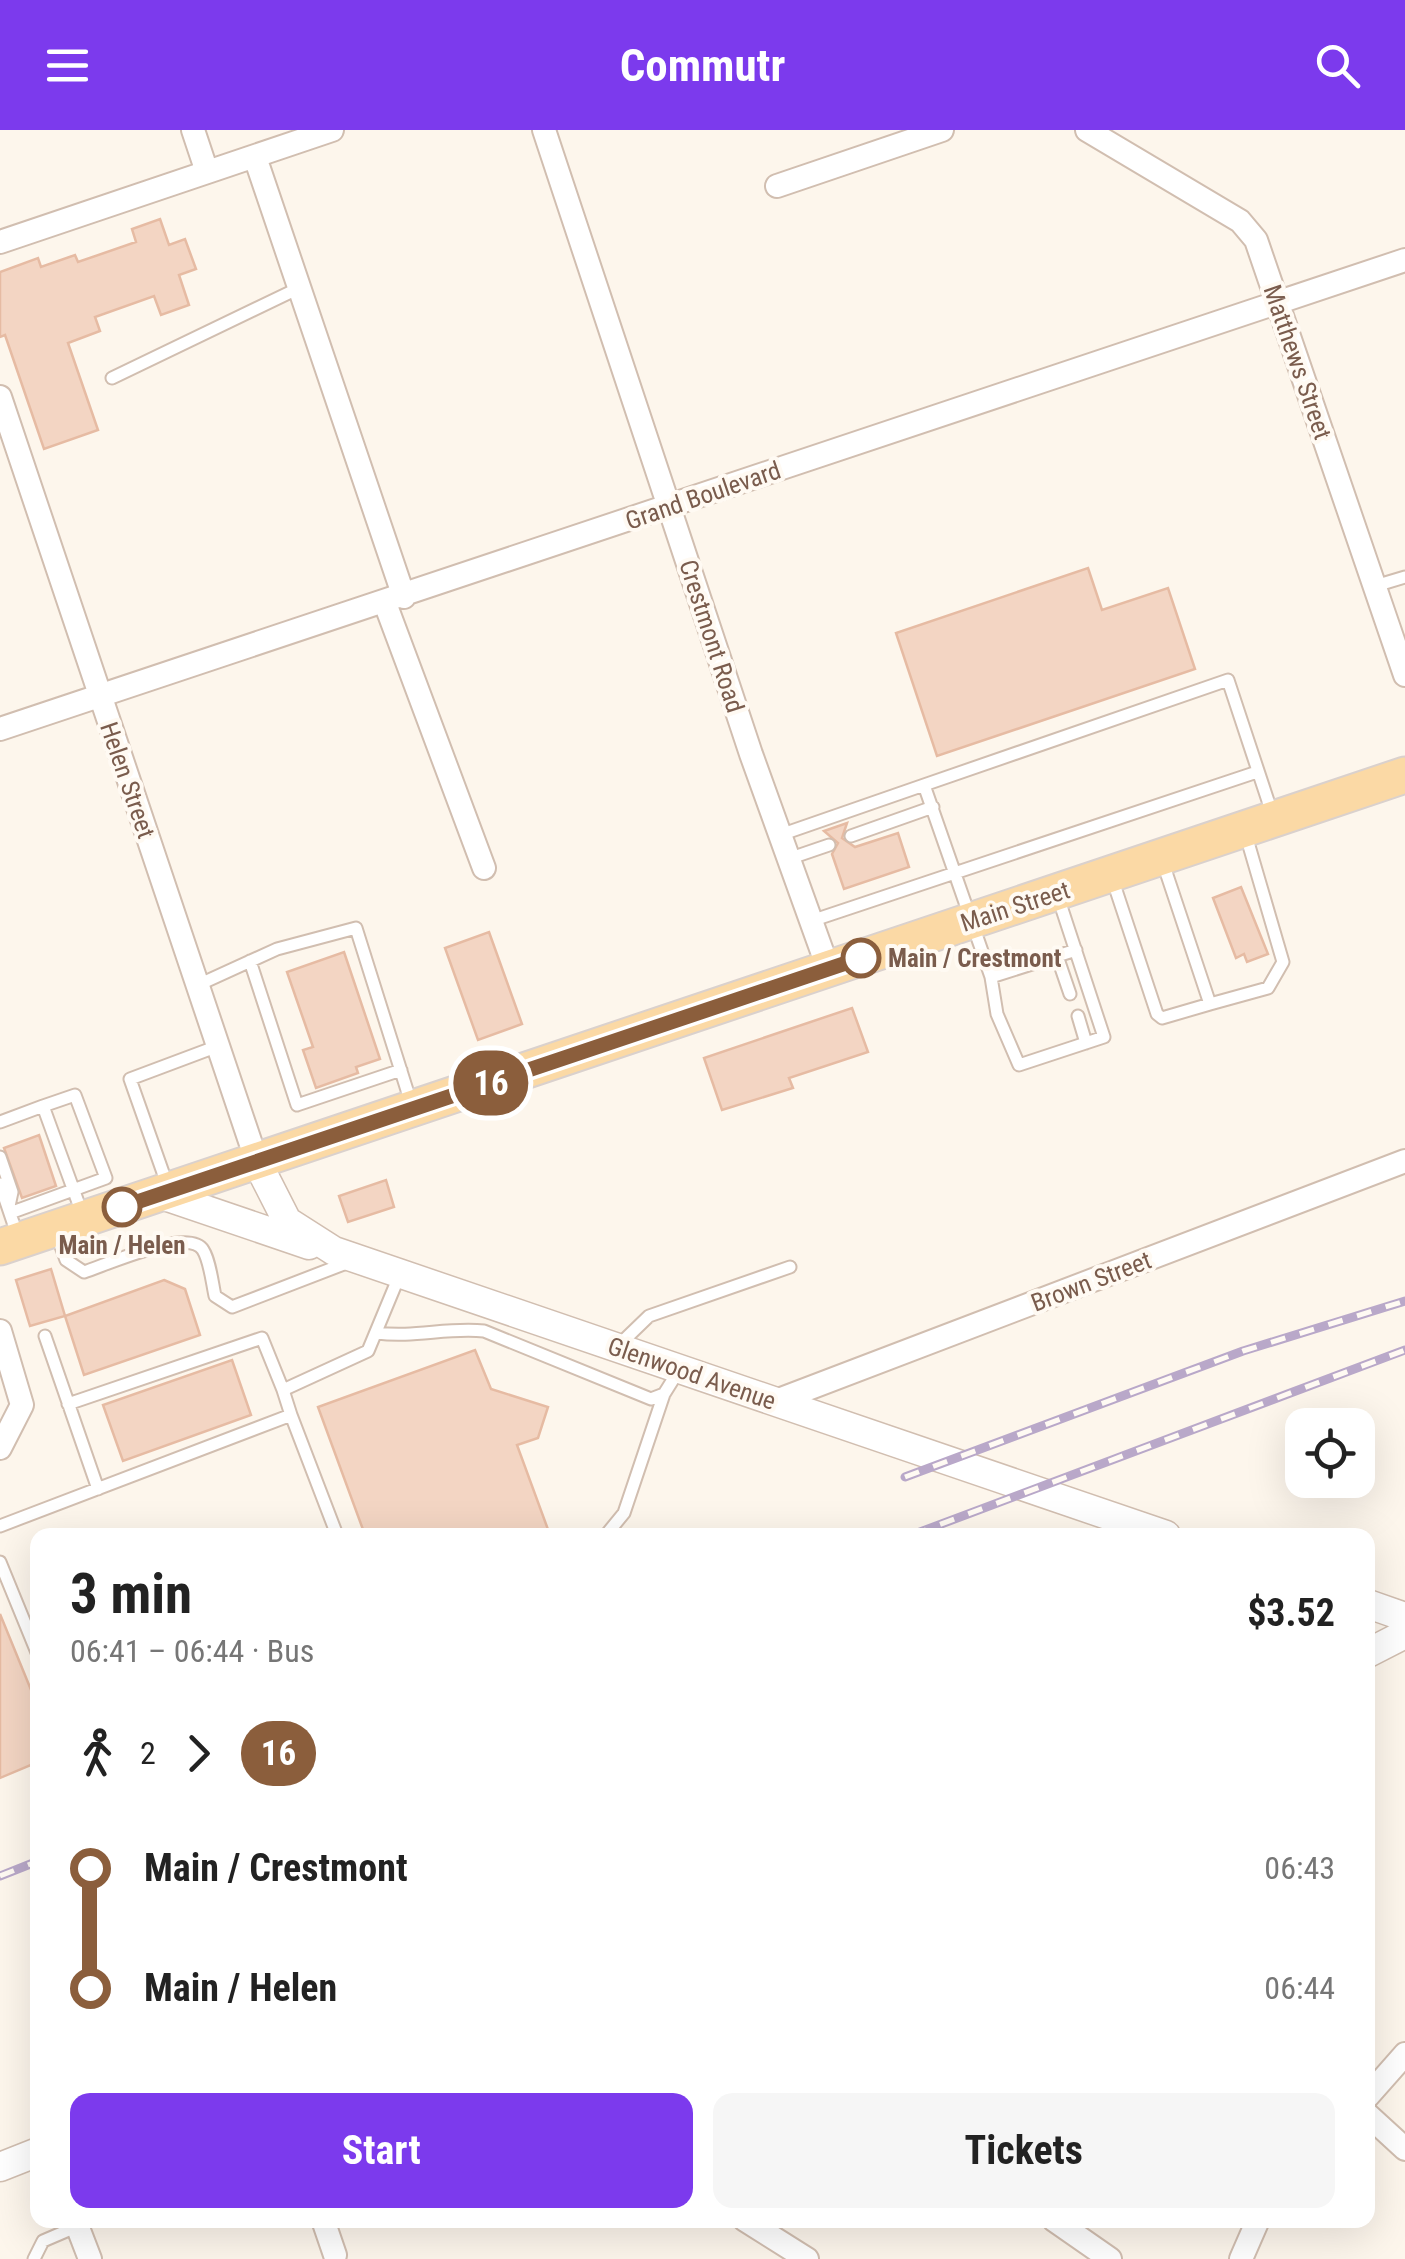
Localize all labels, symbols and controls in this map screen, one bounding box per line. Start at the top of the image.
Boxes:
icon: menu [40,38,95,93]
icon: search [1310,38,1365,93]
text: Commutr [620,39,785,92]
street label: Matthews Street [1258,281,1338,443]
street label: Grand Boulevard [622,455,784,536]
street label: Crestmont Road [673,556,750,716]
street label: Helen Street [94,718,161,842]
street label: Main Street [957,875,1073,938]
marker: Main / Crestmont [842,939,880,977]
place label: Main / Crestmont [888,944,1062,973]
line badge: 16 [446,1050,536,1116]
text: 16 [473,1063,509,1104]
marker: Main / Helen [103,1188,141,1226]
place label: Main / Helen [58,1231,186,1260]
street label: Brown Street [1027,1245,1155,1318]
street label: Glenwood Avenue [604,1331,780,1416]
map controls [1285,1408,1375,1498]
button: locate [1285,1408,1375,1498]
text: 3 min [70,1562,192,1626]
text: $3.52 [1247,1591,1335,1635]
text: 06:41 – 06:44 · Bus [70,1632,314,1670]
icon: walk [70,1726,125,1781]
icon: forward [171,1726,226,1781]
text: 16 [261,1733,296,1774]
text: 2 [140,1734,156,1772]
text: Main / Crestmont [144,1846,408,1890]
text: 06:43 [1264,1849,1335,1887]
text: Main / Helen [144,1966,337,2010]
text: 06:44 [1264,1969,1335,2007]
button: Start [70,2093,693,2208]
button: Tickets [713,2093,1335,2208]

